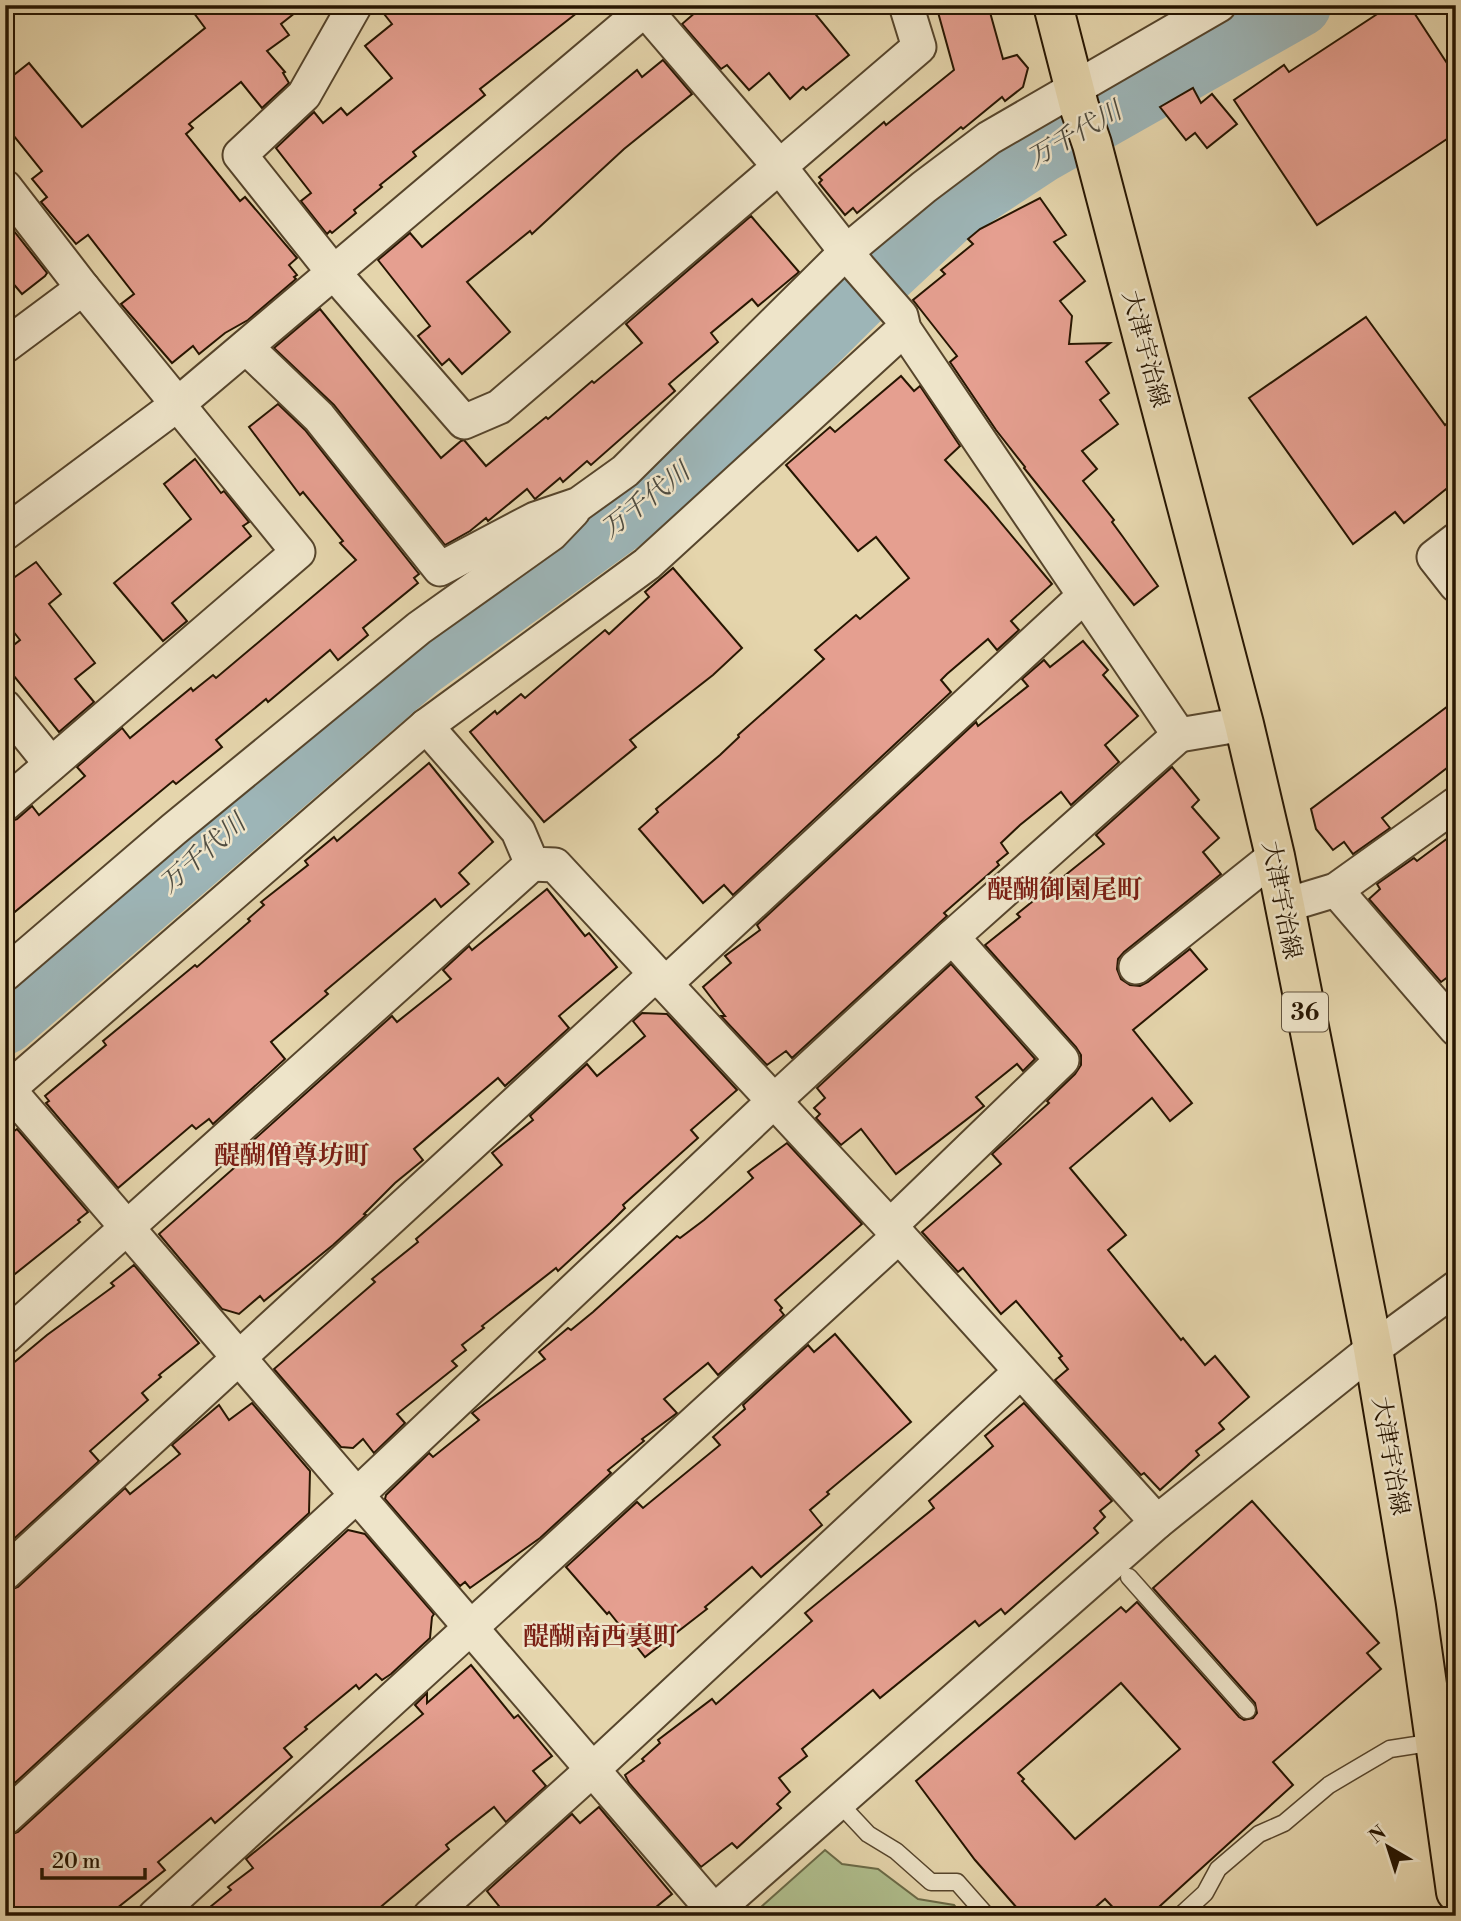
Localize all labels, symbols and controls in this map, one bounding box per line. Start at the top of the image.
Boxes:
water label: 万千代川 [1021,94,1130,175]
street label: 大津宇治線 [1115,287,1175,411]
water label: 万千代川 [595,454,699,545]
water label: 万千代川 [153,806,255,900]
street label: 大津宇治線 [1255,838,1307,962]
district label: 醍醐御園尾町 [987,874,1143,906]
road number: 36 [1282,993,1328,1032]
district label: 醍醐僧尊坊町 [214,1140,370,1172]
street label: 大津宇治線 [1365,1394,1415,1518]
district label: 醍醐南西裏町 [523,1621,679,1653]
north arrow [1352,1812,1422,1882]
text: N [1365,1821,1391,1849]
scale bar [42,1837,145,1881]
text: 20 m [52,1849,101,1875]

